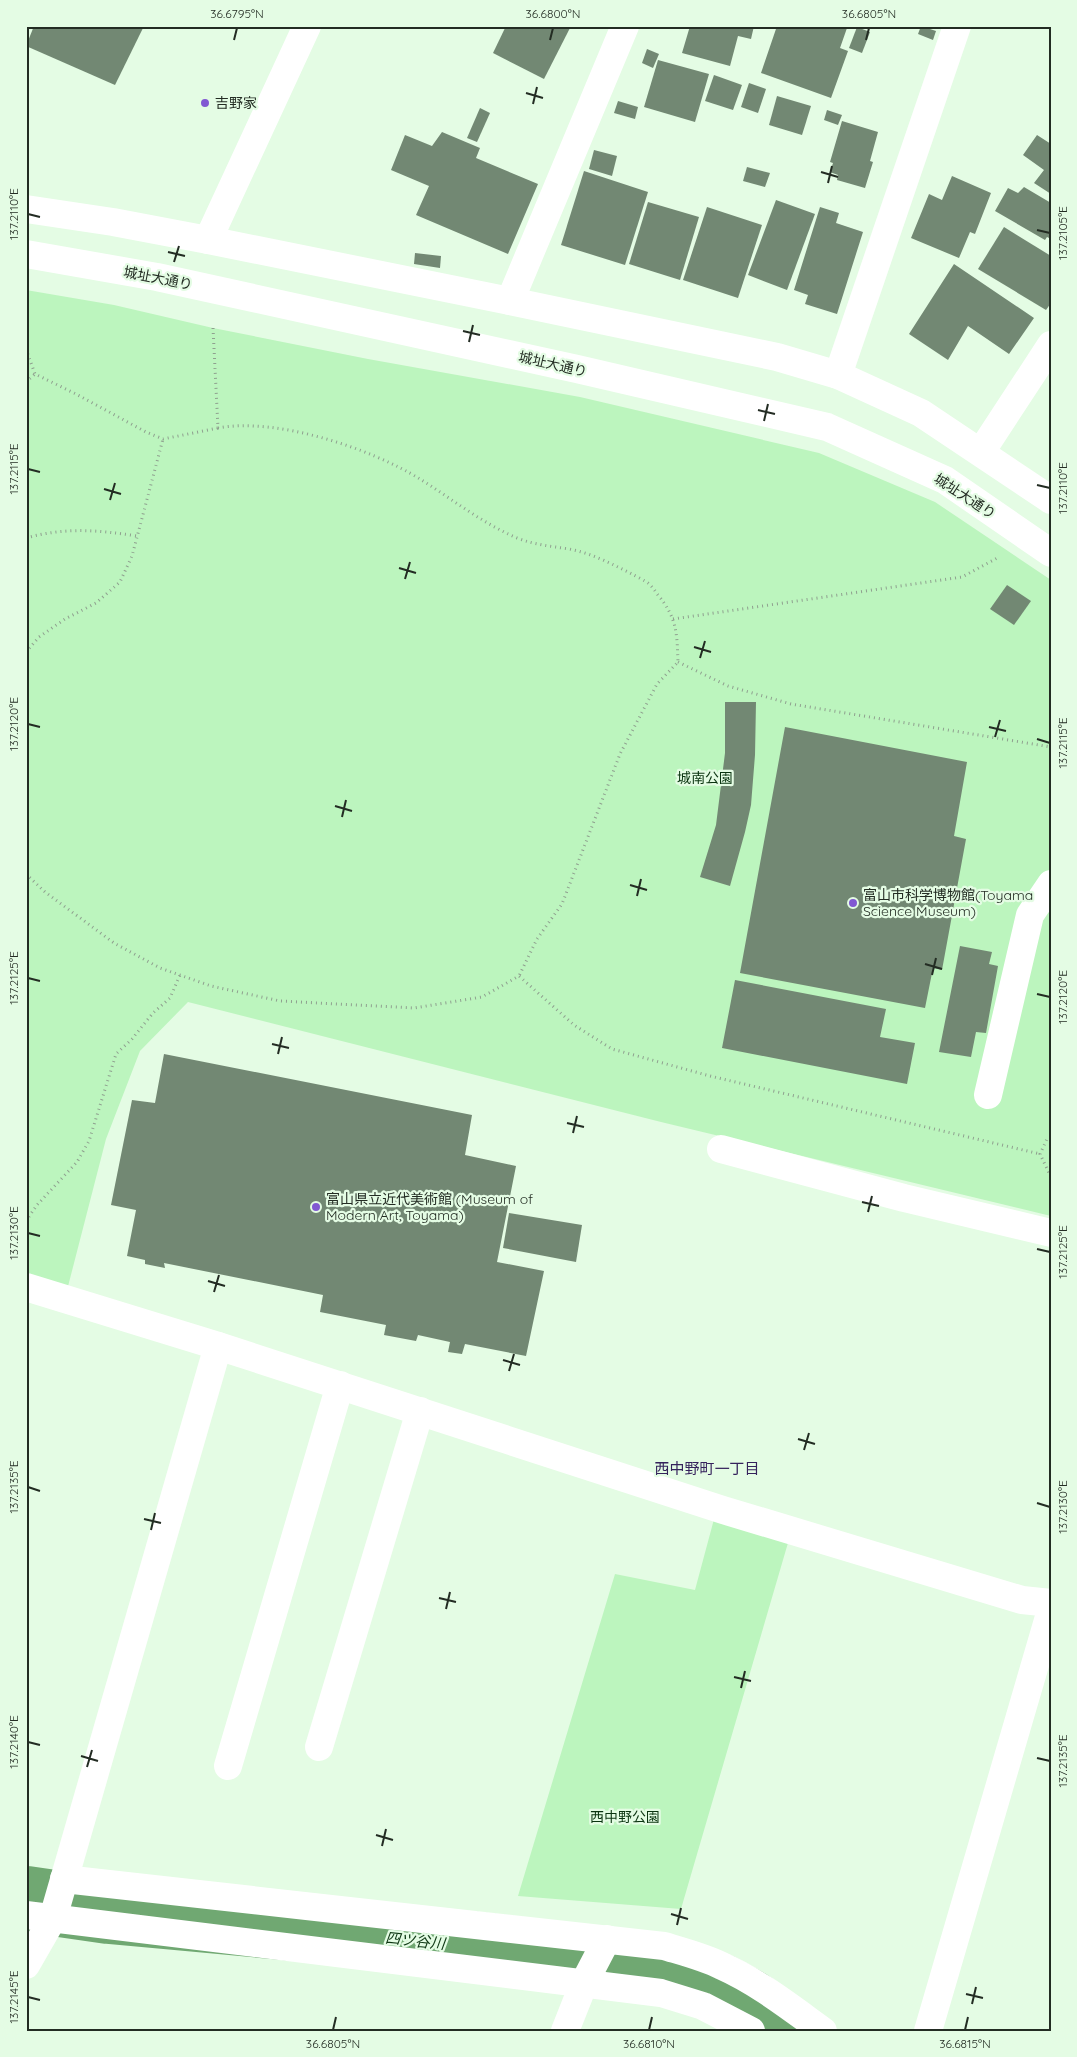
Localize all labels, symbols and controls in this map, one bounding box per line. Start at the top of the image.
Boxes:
text: 36.6795°N [210,6,264,21]
text: 36.6800°N [526,6,580,21]
text: 36.6805°N [842,6,896,21]
place label: 吉野家 [215,94,257,112]
marker: 吉野家 [199,97,211,109]
text: 137.2110°E [6,188,21,240]
text: 137.2105°E [1055,206,1070,260]
street label: 城址大通り [122,262,194,294]
street label: 城址大通り [517,347,589,381]
text: 137.2115°E [6,443,21,495]
text: 137.2110°E [1055,462,1070,514]
street label: 城址大通り [931,469,999,523]
text: 137.2120°E [6,697,21,751]
text: 137.2115°E [1055,717,1070,769]
park label: 城南公園 [677,769,733,787]
place label: 富山市科学博物館(Toyama Science Museum) [863,886,1033,920]
marker: 富山市科学博物館(Toyama Science Museum) [847,897,859,909]
text: 137.2125°E [6,951,21,1005]
text: 137.2120°E [1055,970,1070,1024]
place label: 富山県立近代美術館 (Museum of Modern Art, Toyama) [326,1190,533,1224]
marker: 富山県立近代美術館 (Museum of Modern Art, Toyama) [310,1201,322,1213]
text: 137.2130°E [6,1206,21,1260]
text: 137.2125°E [1055,1225,1070,1279]
district label: 西中野町一丁目 [654,1459,760,1478]
text: 137.2135°E [6,1460,21,1514]
text: 137.2130°E [1055,1480,1070,1534]
text: 137.2140°E [6,1715,21,1769]
text: 137.2135°E [1055,1734,1070,1788]
park label: 西中野公園 [590,1808,660,1826]
water label: 四ツ谷川 [384,1928,448,1953]
text: 137.2145°E [6,1970,21,2023]
text: 36.6805°N [306,2036,360,2051]
text: 36.6810°N [623,2036,675,2051]
text: 36.6815°N [939,2036,991,2051]

